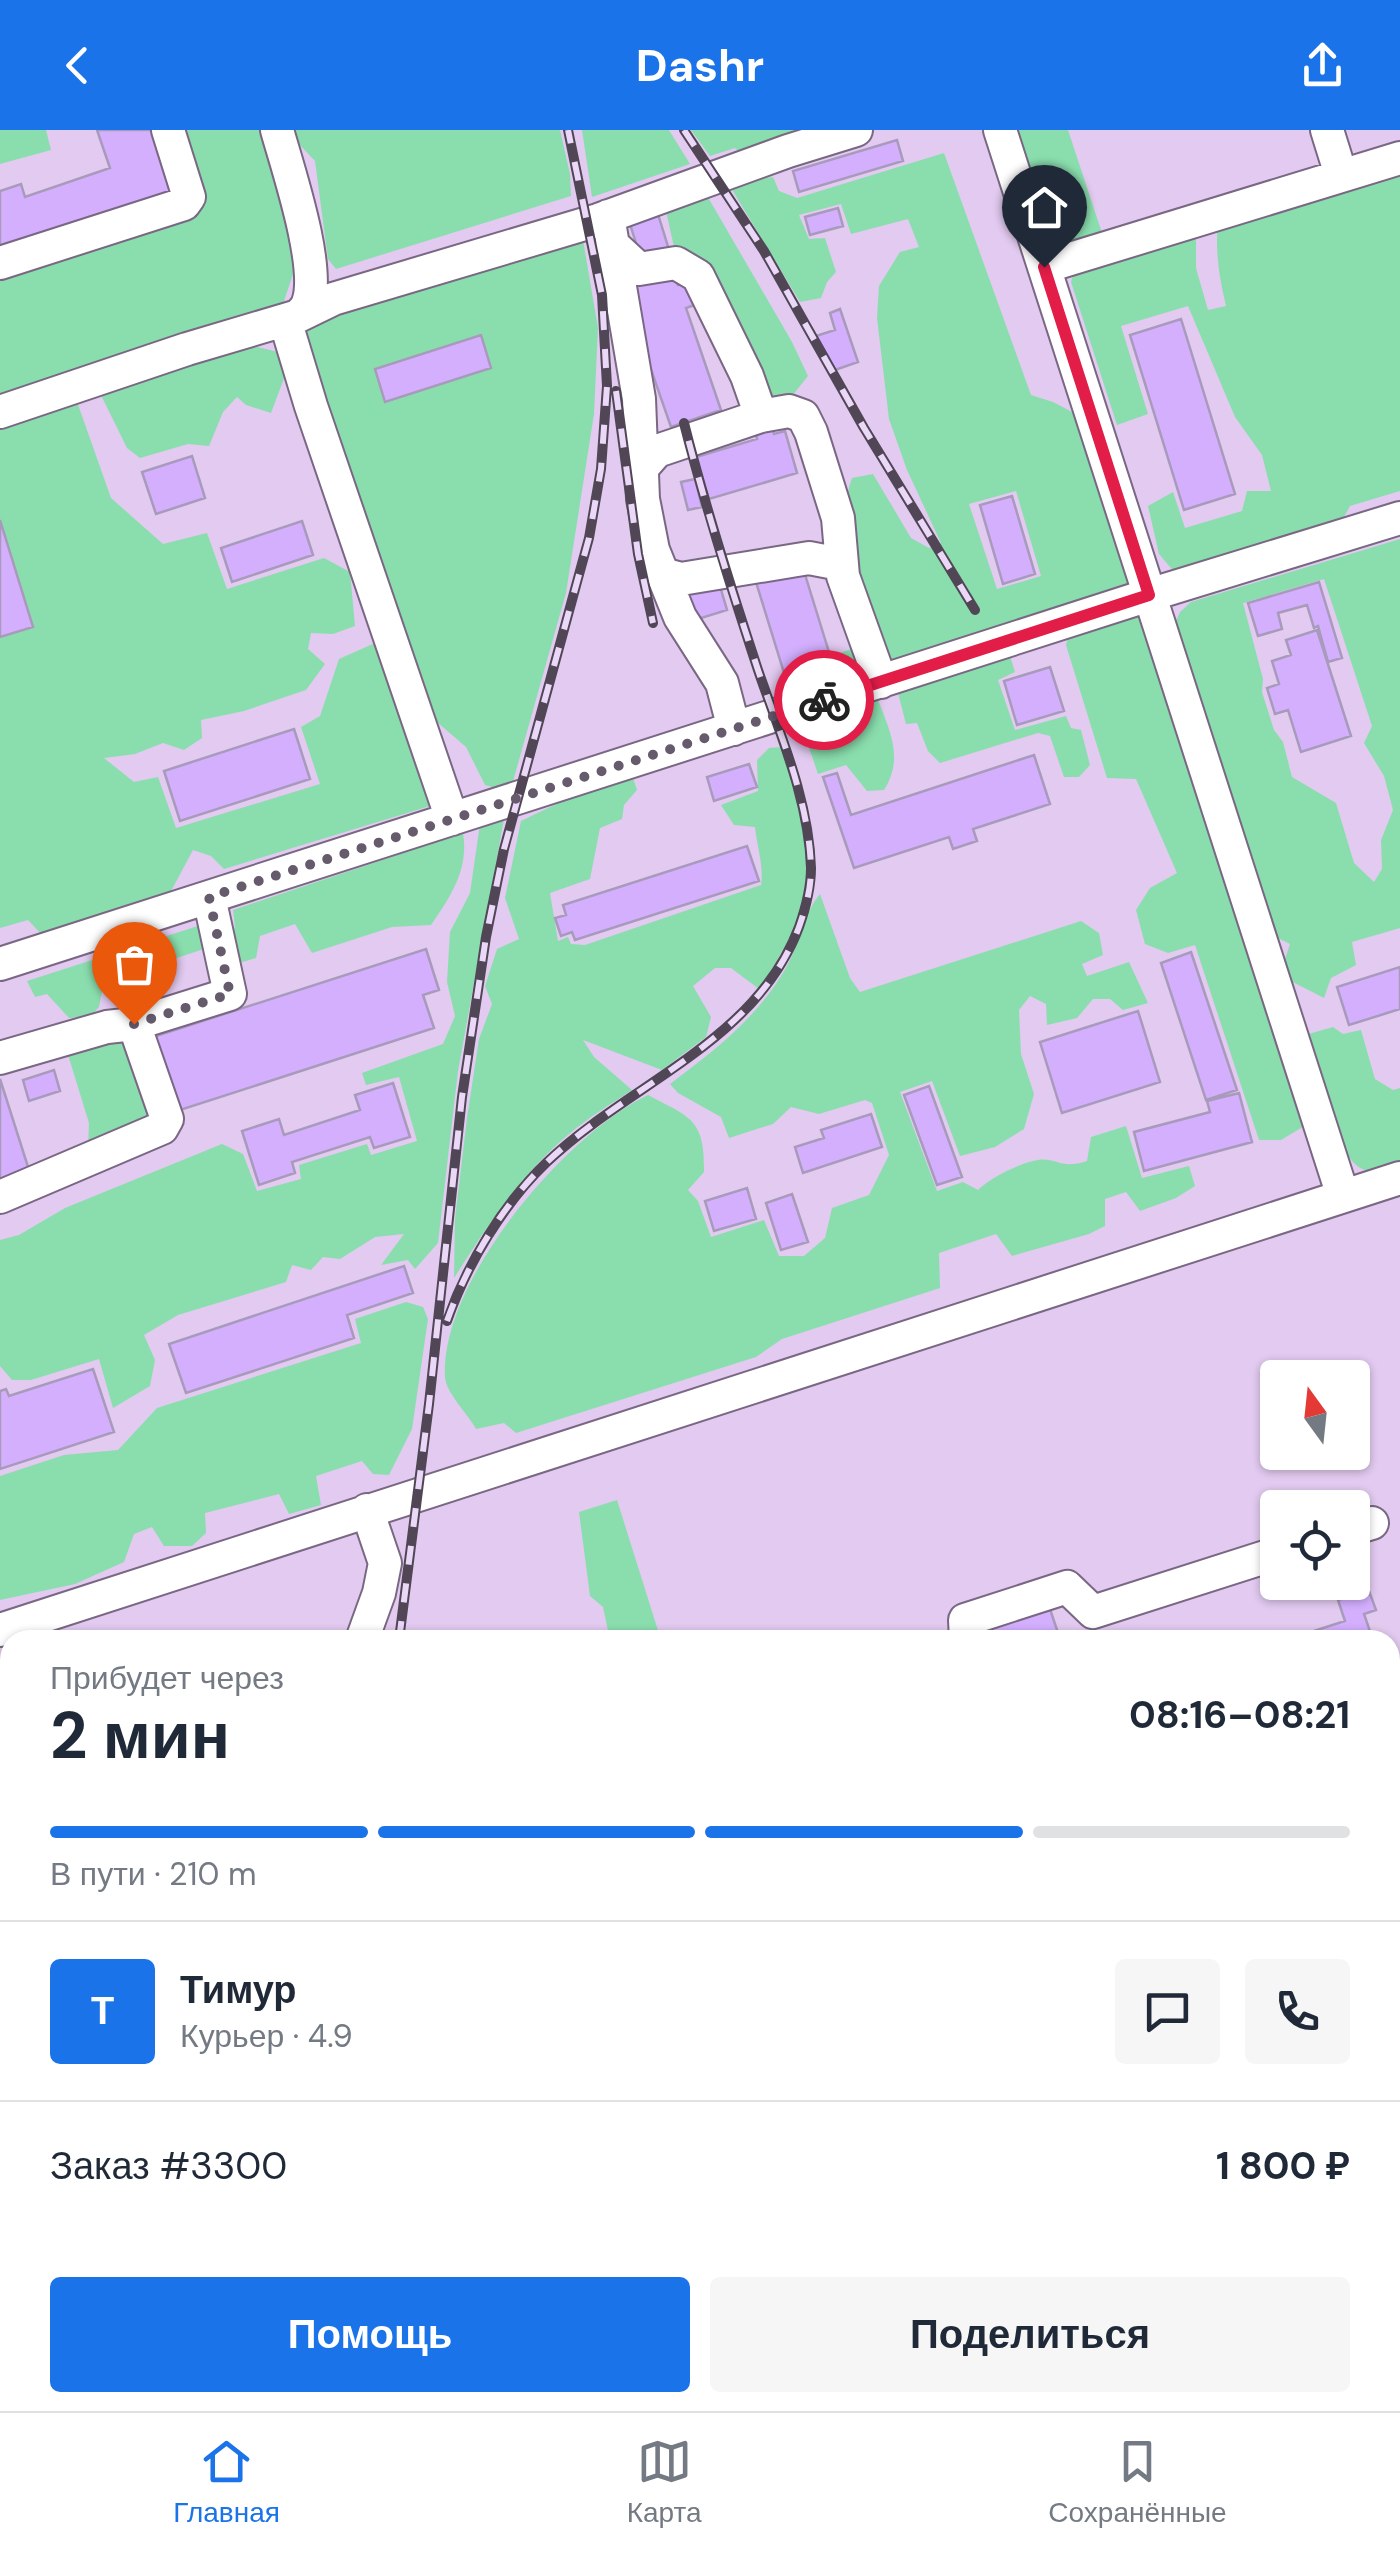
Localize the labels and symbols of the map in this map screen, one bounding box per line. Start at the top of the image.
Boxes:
pin [1002,165,1087,268]
courier [774,650,874,750]
pin [92,922,177,1025]
north arrow [1260,1360,1370,1470]

